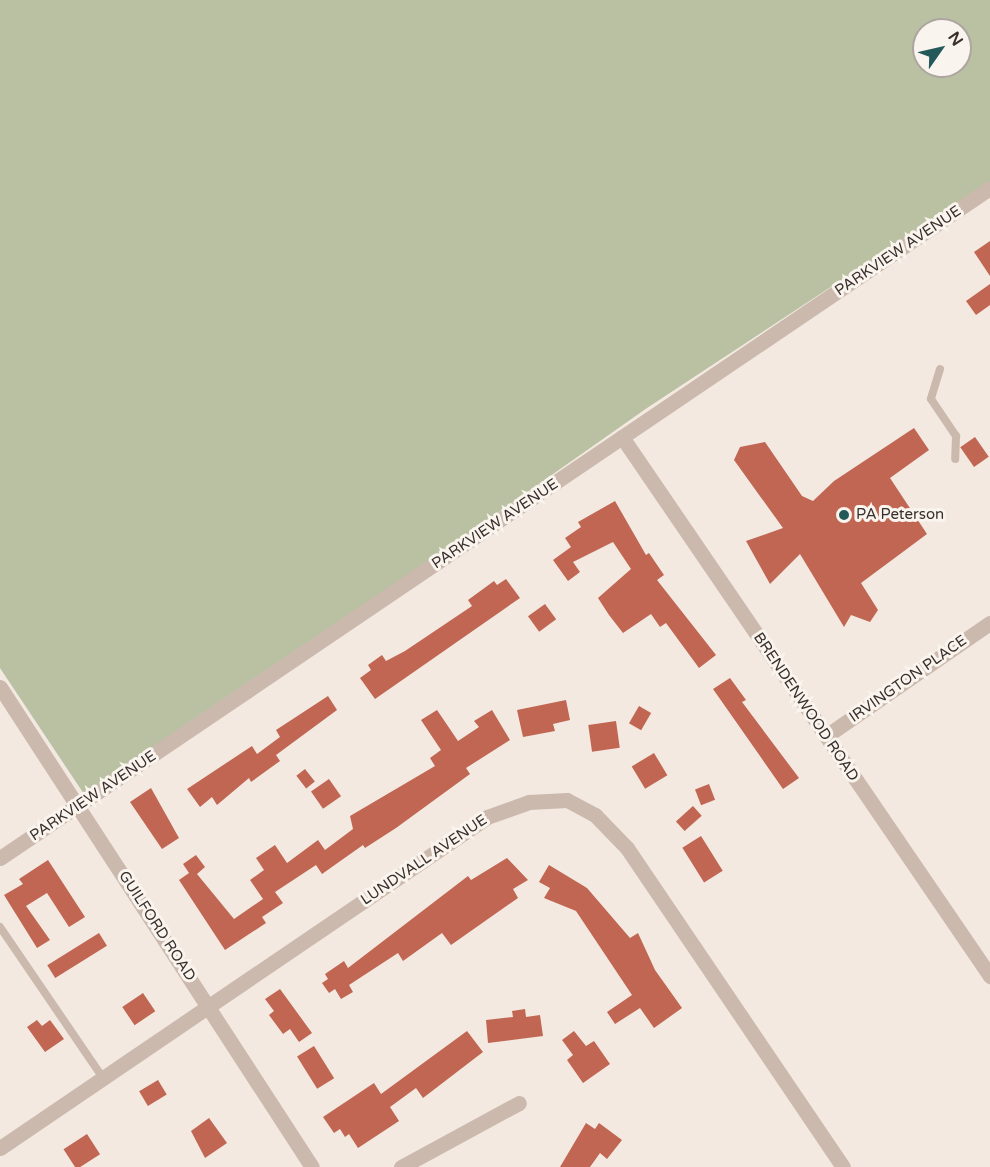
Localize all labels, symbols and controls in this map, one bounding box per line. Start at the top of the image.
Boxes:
north arrow [912,18,972,78]
text: N [943,28,967,50]
street label: PARKVIEW AVENUE [832,202,964,300]
street label: PARKVIEW AVENUE [429,475,561,573]
place label: PA Peterson [856,506,944,524]
marker: PA Peterson [837,508,851,522]
street label: BRENDENWOOD ROAD [750,629,862,785]
street label: IRVINGTON PLACE [846,632,970,726]
street label: PARKVIEW AVENUE [27,747,159,845]
street label: LUNDVALL AVENUE [357,811,491,909]
street label: GUILFORD ROAD [115,868,199,984]

